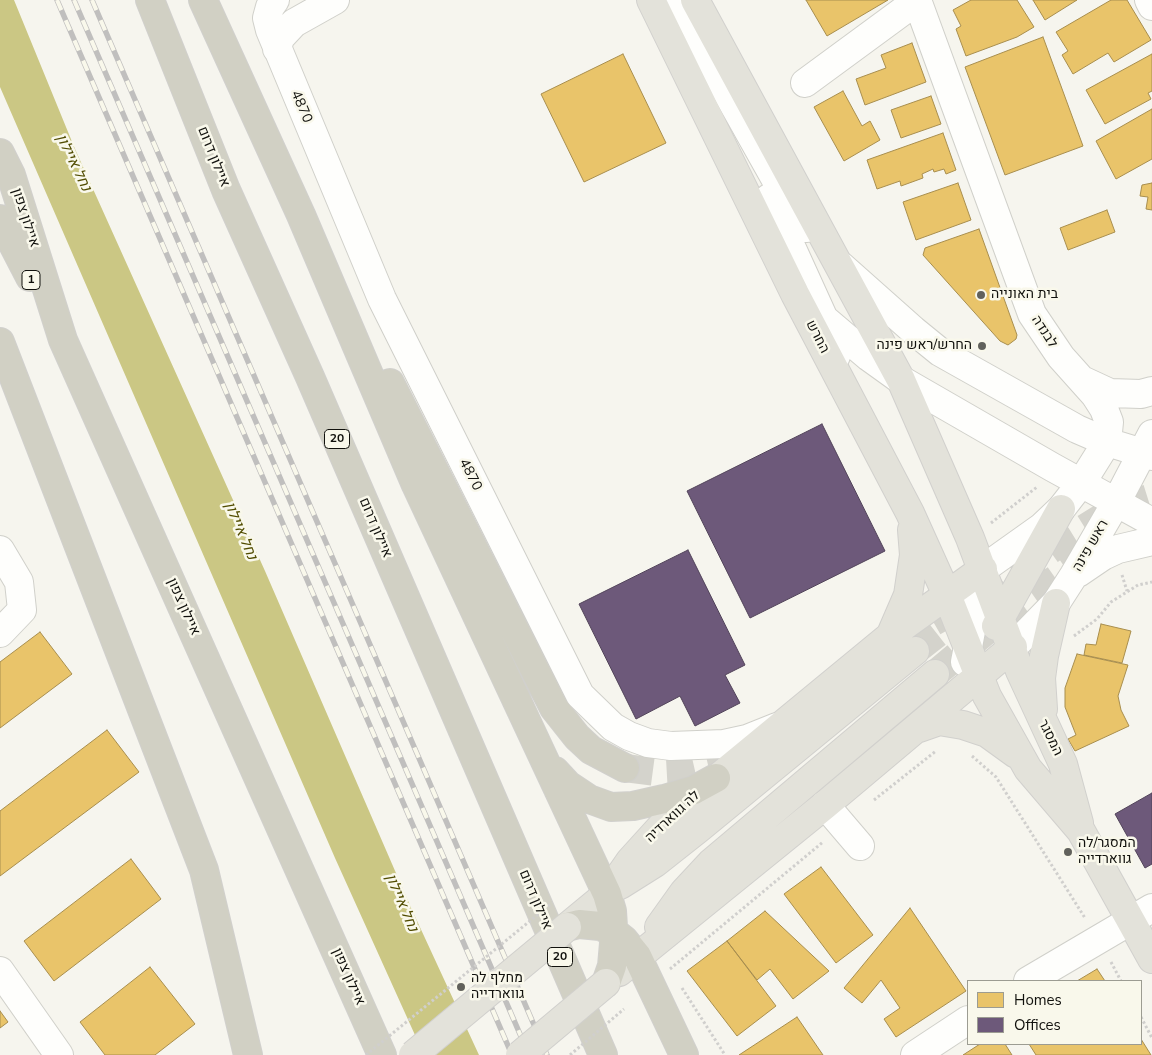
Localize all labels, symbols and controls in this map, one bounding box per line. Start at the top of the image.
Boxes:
street label: 4870 [287,88,315,126]
street label: איילון דרום [193,124,233,190]
water label: נחל איילון [51,132,95,194]
street label: איילון צפון [8,186,42,250]
road number: 1 [22,270,40,290]
place label: בית האונייה [991,287,1058,303]
marker: בית האונייה [975,289,987,301]
street label: לבנדה [1027,313,1061,351]
street label: החרש [802,318,832,356]
place label: החרש/ראש פינה [876,338,972,354]
marker: החרש/ראש פינה [976,340,988,352]
road number: 20 [324,429,350,448]
street label: 4870 [455,456,485,494]
street label: איילון דרום [355,495,395,561]
water label: נחל איילון [220,499,260,563]
street label: ראש פינה [1070,517,1112,575]
street label: איילון צפון [163,576,203,638]
street label: המסגר [1034,717,1066,759]
street label: לה גווארדיה [642,788,704,846]
place label: המסגר/לה גווארדייה [1078,836,1136,869]
marker: המסגר/לה גווארדייה [1062,846,1074,858]
street label: איילון דרום [515,867,555,933]
water label: נחל איילון [381,871,421,935]
street label: איילון צפון [328,946,368,1008]
road number: 20 [548,948,572,966]
place label: מחלף לה גווארדייה [471,971,524,1004]
legend [967,980,1142,1045]
marker: מחלף לה גווארדייה [455,981,467,993]
text: Homes [1014,990,1062,1010]
text: Offices [1014,1015,1061,1035]

